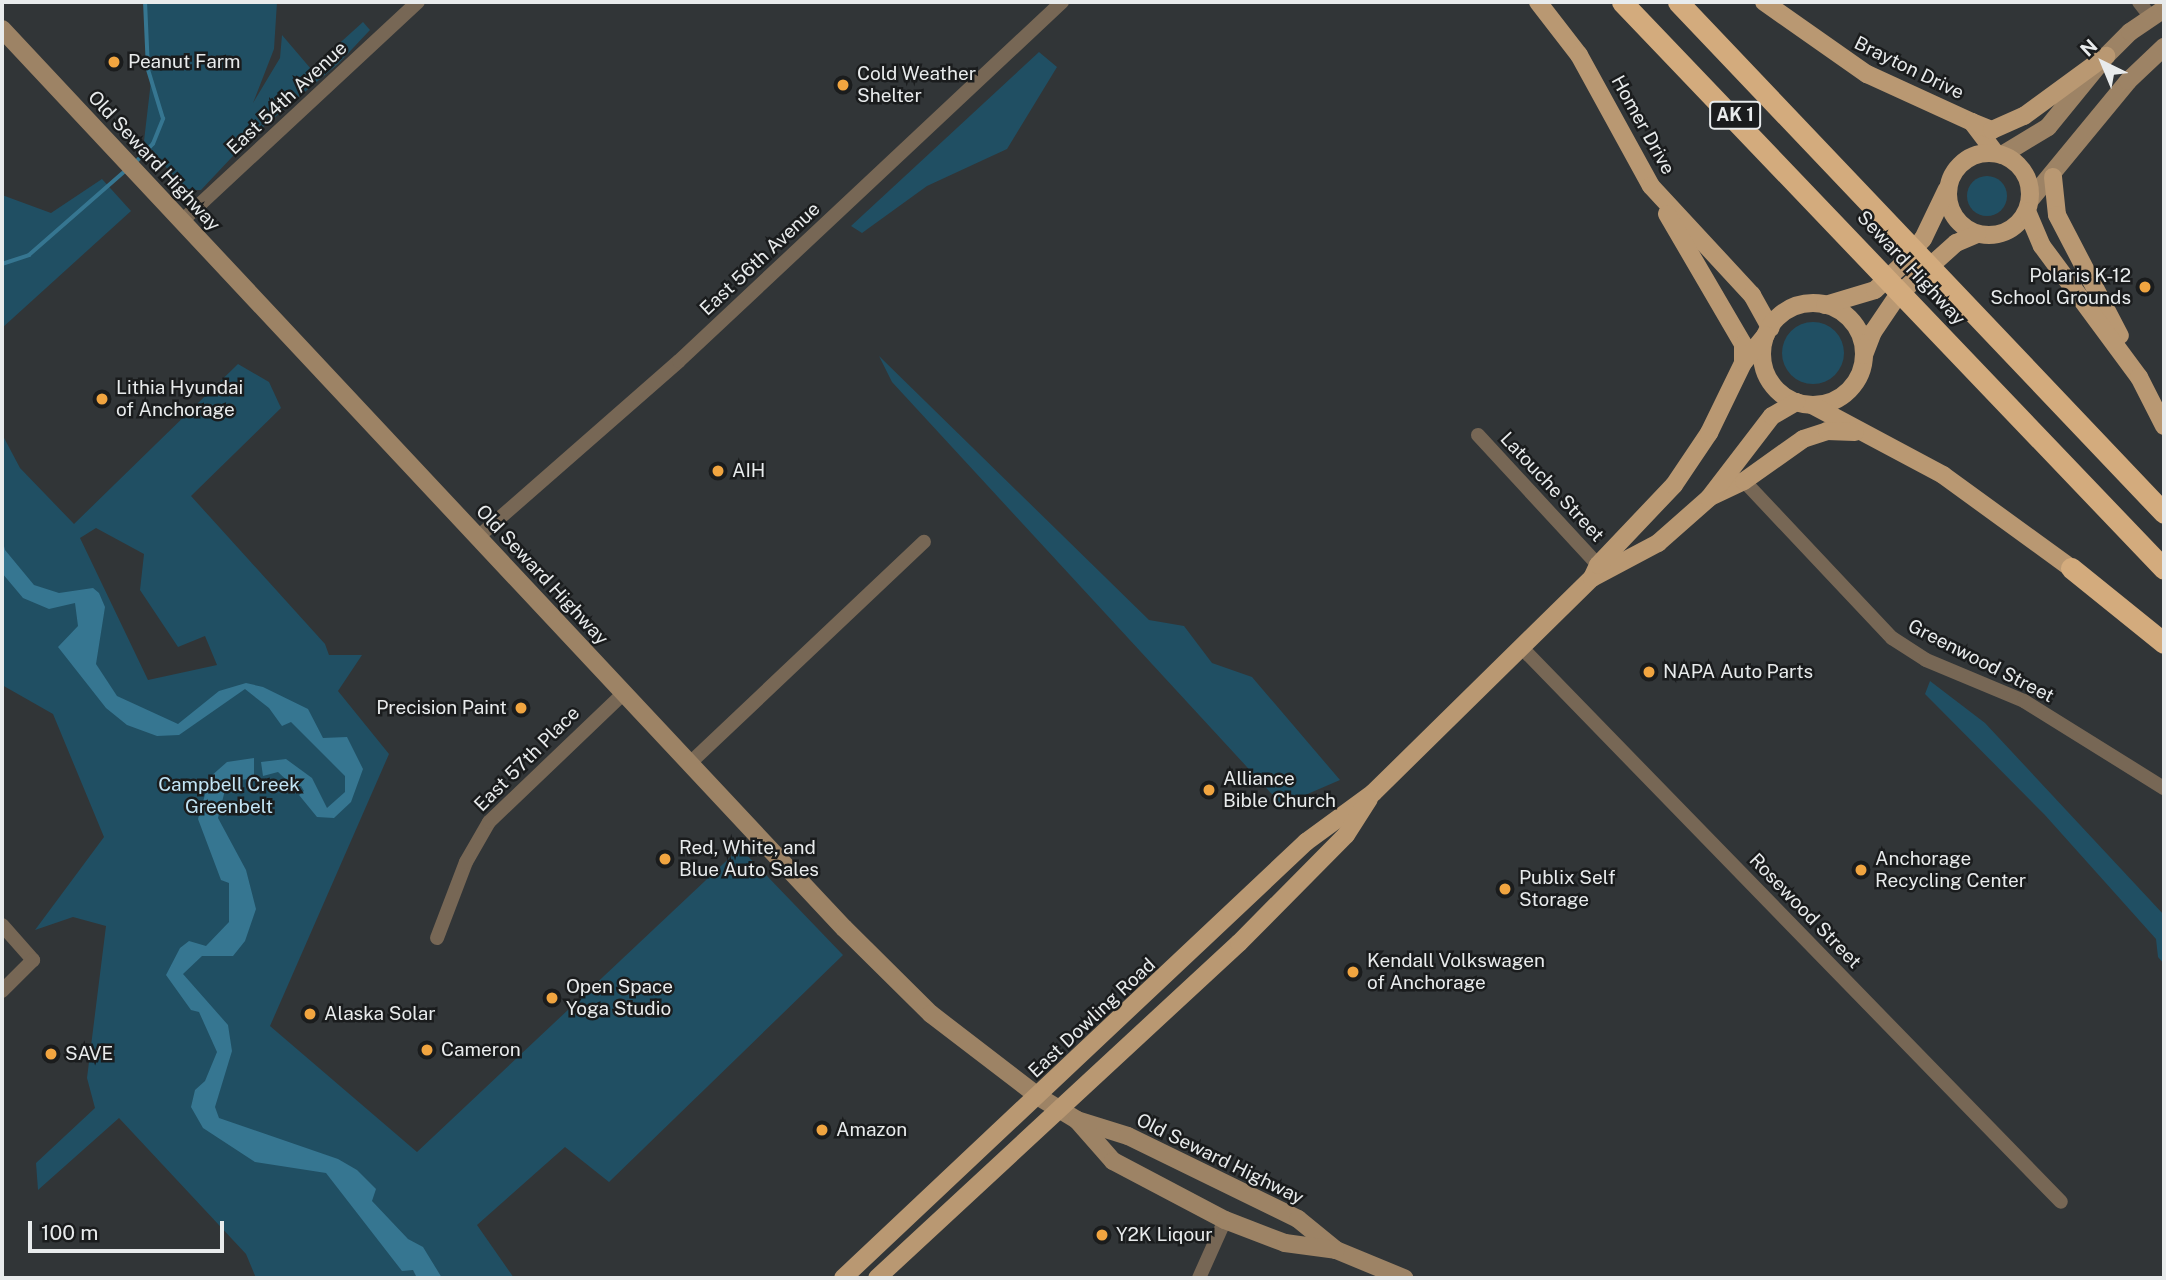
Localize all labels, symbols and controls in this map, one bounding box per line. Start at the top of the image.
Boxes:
north arrow [2068,28,2138,98]
street label: Brayton Drive [1850,32,1968,104]
text: N [2076,35,2102,61]
street label: East 54th Avenue [222,37,352,159]
place label: Peanut Farm [128,51,241,73]
marker: Peanut Farm [106,54,122,70]
place label: Cold Weather Shelter [857,63,977,107]
street label: Homer Drive [1606,71,1680,179]
marker: Cold Weather Shelter [835,77,851,93]
street label: Old Seward Highway [83,86,225,236]
road number: AK 1 [1709,100,1761,130]
street label: East 56th Avenue [695,198,825,320]
street label: Seward Highway [1852,206,1970,330]
place label: Polaris K-12 School Grounds [1990,265,2131,309]
marker: Polaris K-12 School Grounds [2137,279,2153,295]
place label: Lithia Hyundai of Anchorage [116,377,243,421]
marker: Lithia Hyundai of Anchorage [94,391,110,407]
street label: Latouche Street [1495,427,1609,547]
place label: AIH [732,460,765,482]
marker: AIH [710,463,726,479]
street label: Old Seward Highway [471,500,613,650]
street label: Greenwood Street [1904,614,2058,708]
place label: NAPA Auto Parts [1663,661,1813,683]
marker: NAPA Auto Parts [1641,664,1657,680]
place label: Precision Paint [376,697,507,719]
marker: Precision Paint [513,700,529,716]
street label: East 57th Place [470,702,584,816]
place label: Alliance Bible Church [1223,768,1336,812]
park label: Campbell Creek Greenbelt [158,774,300,818]
marker: Alliance Bible Church [1201,782,1217,798]
place label: Red, White, and Blue Auto Sales [679,837,819,881]
place label: Anchorage Recycling Center [1875,848,2026,892]
street label: Rosewood Street [1744,849,1866,973]
marker: Red, White, and Blue Auto Sales [657,851,673,867]
marker: Anchorage Recycling Center [1853,862,1869,878]
place label: Publix Self Storage [1519,867,1616,911]
marker: Publix Self Storage [1497,881,1513,897]
place label: Kendall Volkswagen of Anchorage [1367,950,1546,994]
street label: East Dowling Road [1024,953,1160,1083]
marker: Kendall Volkswagen of Anchorage [1345,964,1361,980]
place label: Open Space Yoga Studio [566,976,673,1020]
marker: Open Space Yoga Studio [544,990,560,1006]
place label: Alaska Solar [324,1003,436,1025]
marker: Alaska Solar [302,1006,318,1022]
place label: Cameron [441,1039,521,1061]
marker: Cameron [419,1042,435,1058]
place label: SAVE [65,1043,113,1065]
marker: SAVE [43,1046,59,1062]
street label: Old Seward Highway [1133,1109,1307,1209]
place label: Amazon [836,1119,907,1141]
marker: Amazon [814,1122,830,1138]
scale bar [32,1206,228,1250]
text: 100 m [41,1220,98,1245]
place label: Y2K Liqour [1116,1224,1213,1246]
marker: Y2K Liqour [1094,1227,1110,1243]

